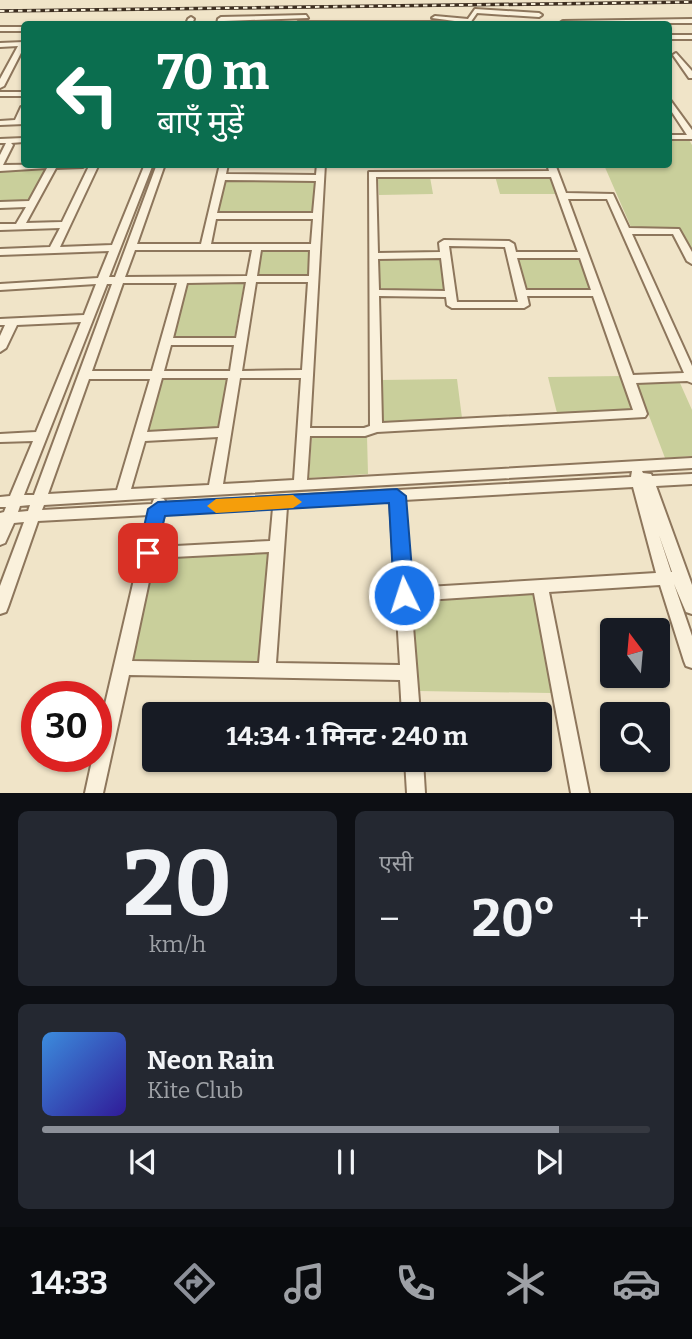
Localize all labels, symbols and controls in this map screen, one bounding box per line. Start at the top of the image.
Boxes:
text: 70 m [157,43,269,102]
icon: left [42,49,133,140]
text: बाएँ मुड़ें [157,103,244,141]
pin [118,523,178,583]
icon: arrive [129,534,167,572]
position arrow [367,558,441,632]
north arrow [600,618,670,688]
map controls [600,618,670,772]
speed limit sign: 30 [21,681,112,772]
button: search [600,702,670,772]
text: 14:34 · 1 मिनट · 240 m [226,721,468,752]
text: 20 [123,830,232,939]
text: एसी [379,849,413,877]
text: 20° [472,887,556,950]
text: − [379,896,400,942]
text: + [628,896,650,942]
text: km/h [149,930,206,958]
text: Neon Rain [147,1045,274,1076]
text: Kite Club [147,1076,243,1104]
icon: previous [124,1143,162,1181]
icon: pause [327,1143,365,1181]
icon: next [530,1143,568,1181]
icon: directions [170,1259,219,1308]
icon: music [280,1259,329,1308]
icon: phone [391,1259,440,1308]
icon: climate [501,1259,550,1308]
icon: car [612,1259,661,1308]
text: 14:33 [31,1264,108,1302]

